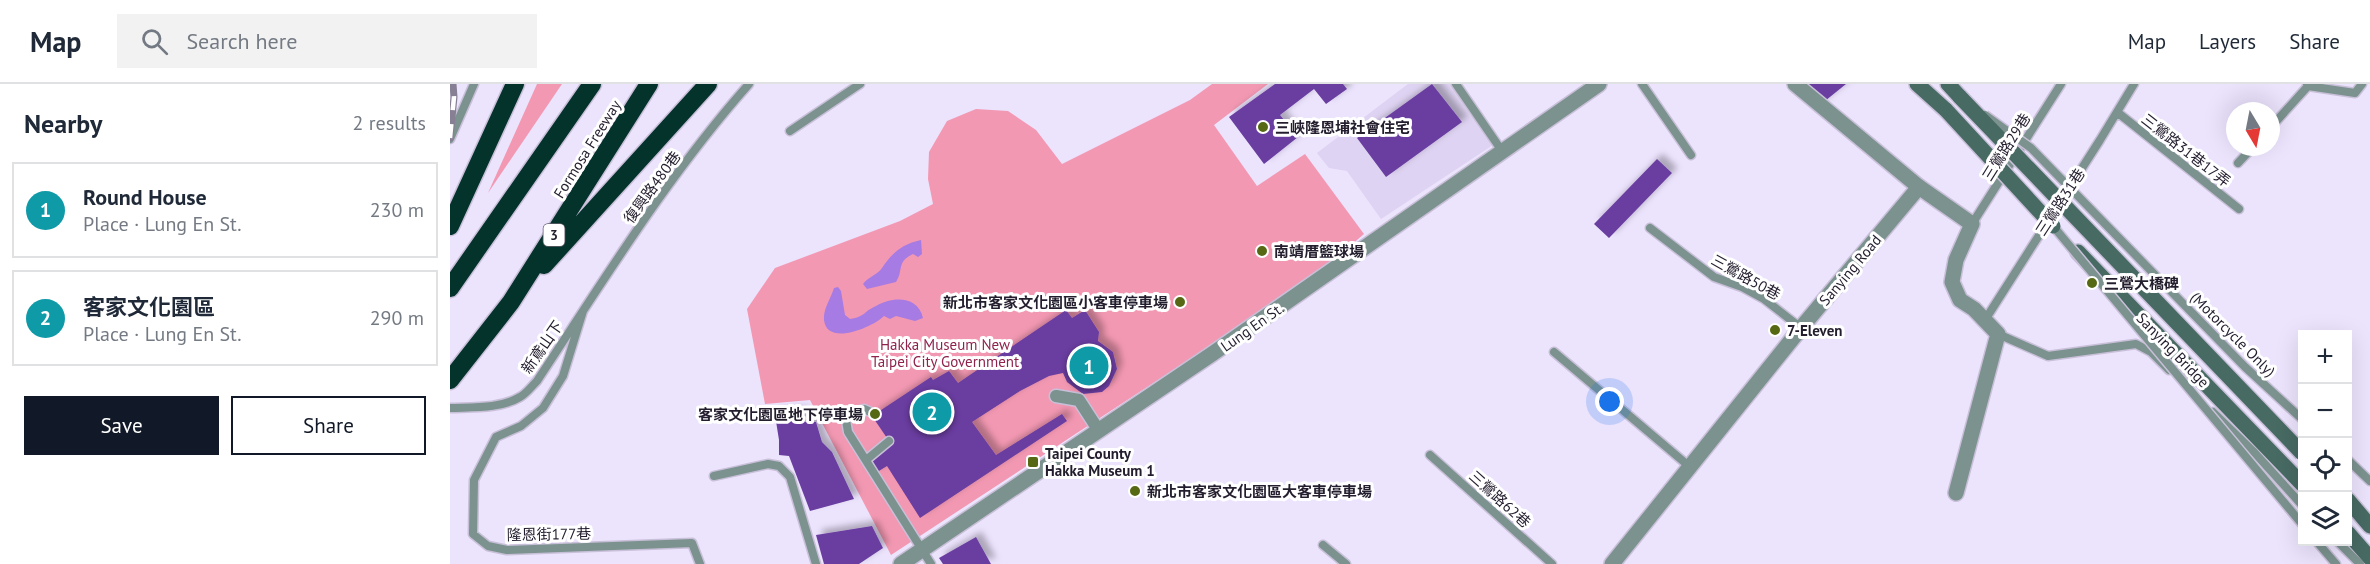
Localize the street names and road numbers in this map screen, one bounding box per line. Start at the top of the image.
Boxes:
street label: Formosa Freeway [549,96,625,202]
street label: 三鶯路31巷17弄 [2138,109,2234,191]
street label: 三鶯路29巷 [1978,110,2034,184]
street label: 復興路480巷 [619,147,685,227]
street label: 三鶯路31巷 [2031,165,2089,239]
road number: 3 [544,224,564,246]
street label: Sanying Road [1815,231,1885,309]
street label: 三鶯路50巷 [1708,250,1784,304]
street label: (Motorcycle Only) [2187,288,2279,380]
street label: Lung En St. [1217,298,1287,356]
street label: Sanying Bridge [2133,309,2213,391]
street label: 新鳶山下 [517,317,567,377]
street label: 三鶯路62巷 [1465,466,1535,532]
street label: 隆恩街177巷 [507,524,591,544]

